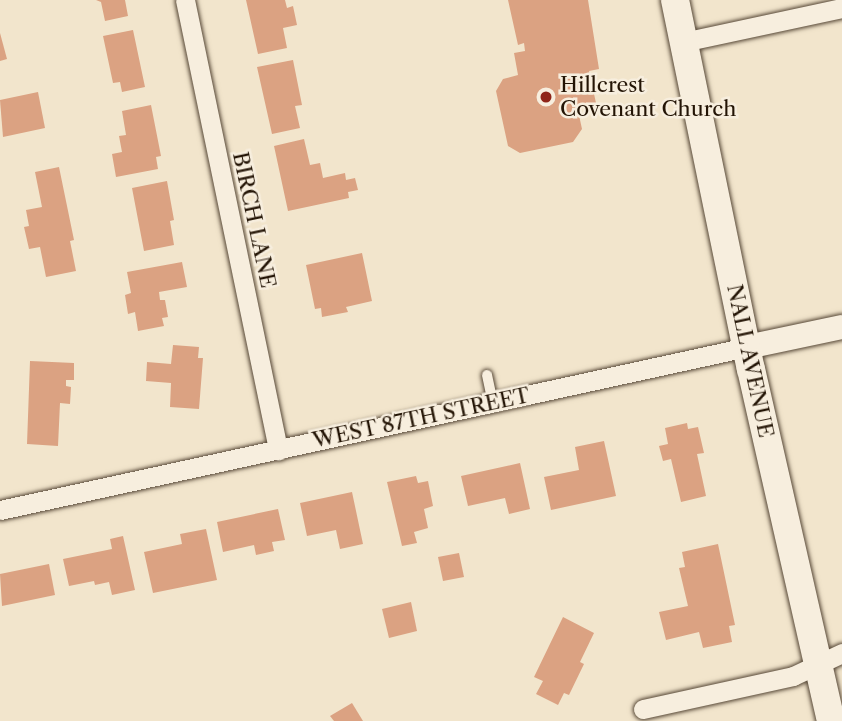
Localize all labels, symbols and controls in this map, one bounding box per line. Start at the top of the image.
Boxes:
place label: Hillcrest Covenant Church [560,72,736,122]
marker: Hillcrest Covenant Church [538,89,554,105]
street label: BIRCH LANE [227,150,281,290]
street label: NALL AVENUE [721,281,779,441]
street label: WEST 87TH STREET [310,383,532,453]

